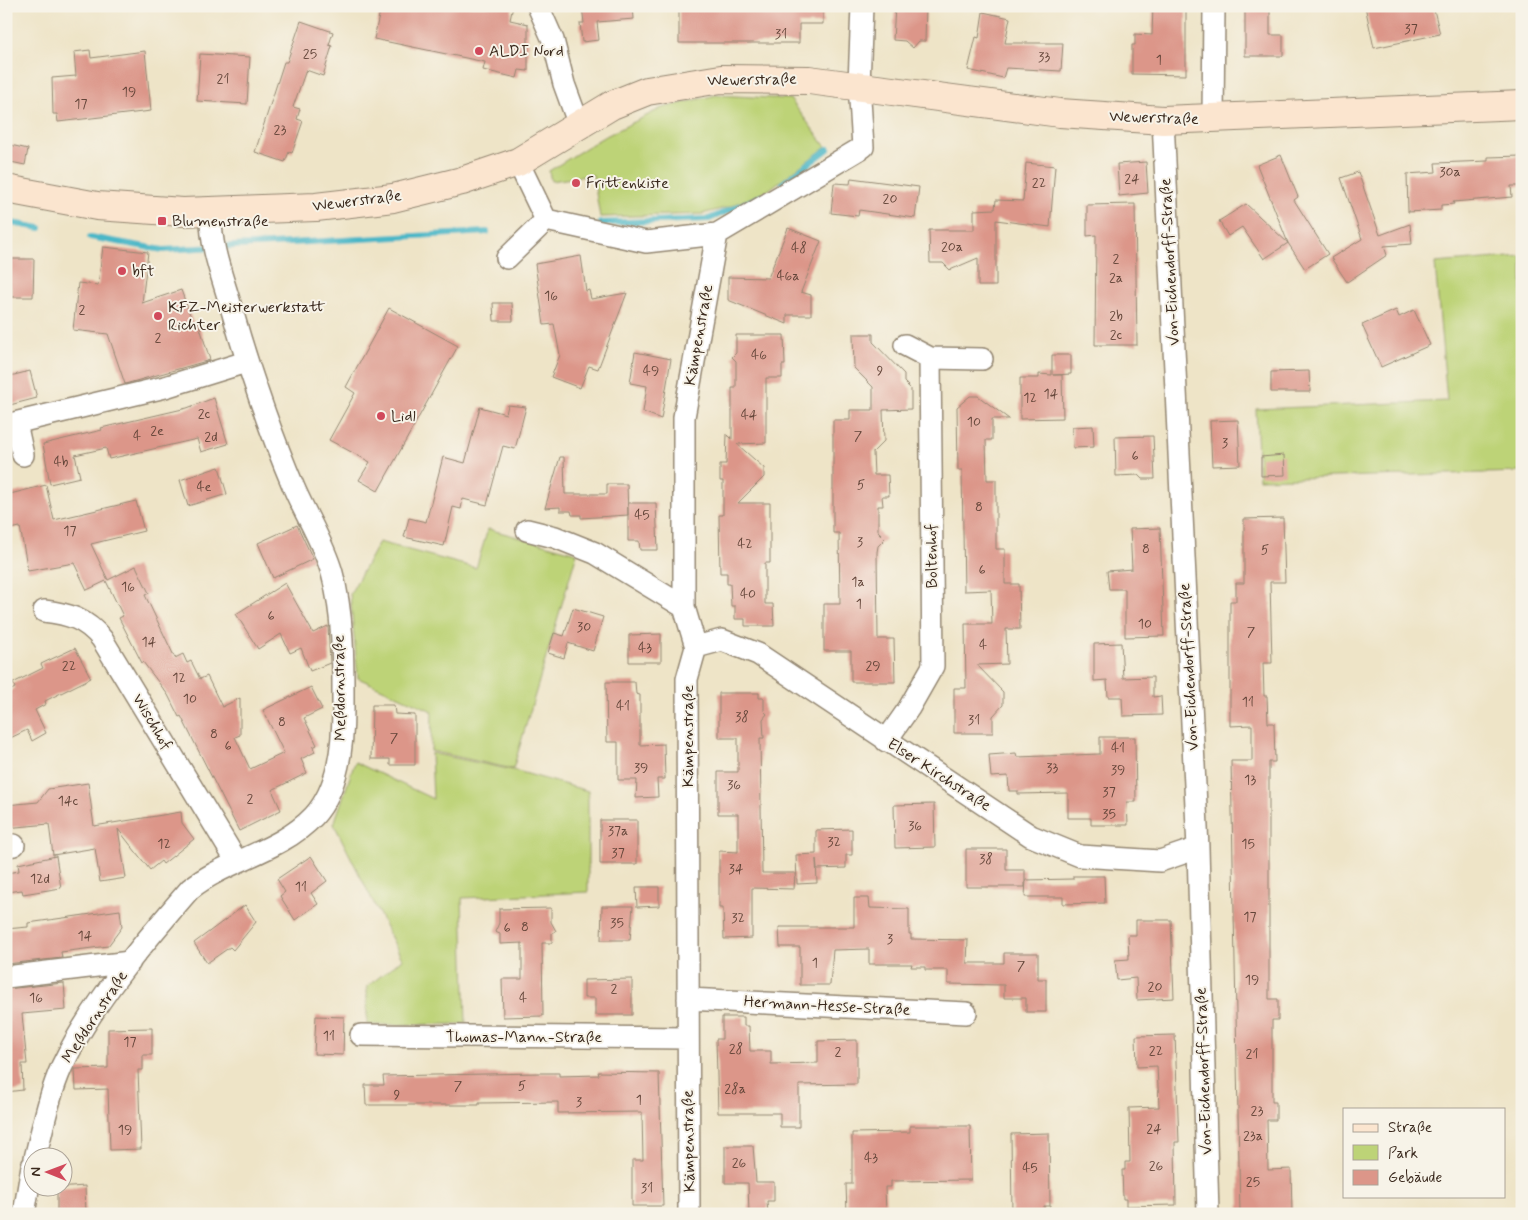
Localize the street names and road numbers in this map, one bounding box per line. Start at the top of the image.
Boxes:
street label: Wewerstraße [707,69,797,91]
street label: Wewerstraße [1109,106,1199,130]
street label: Von-Eichendorff-Straße [1155,178,1185,346]
street label: Wewerstraße [311,185,403,217]
street label: Kämpenstraße [680,283,718,387]
street label: Boltenhof [921,523,943,588]
street label: Von-Eichendorff-Straße [1174,583,1204,751]
street label: Meßdornstraße [329,635,351,741]
street label: Kämpenstraße [678,685,699,787]
street label: Wischhof [127,690,177,754]
street label: Elser Kirchstraße [883,734,995,816]
street label: Meßdornstraße [57,967,133,1067]
street label: Von-Eichendorff-Straße [1191,987,1217,1155]
street label: Hermann-Hesse-Straße [743,991,911,1021]
street label: Thomas-Mann-Straße [446,1027,602,1048]
street label: Kämpenstraße [678,1090,700,1192]

